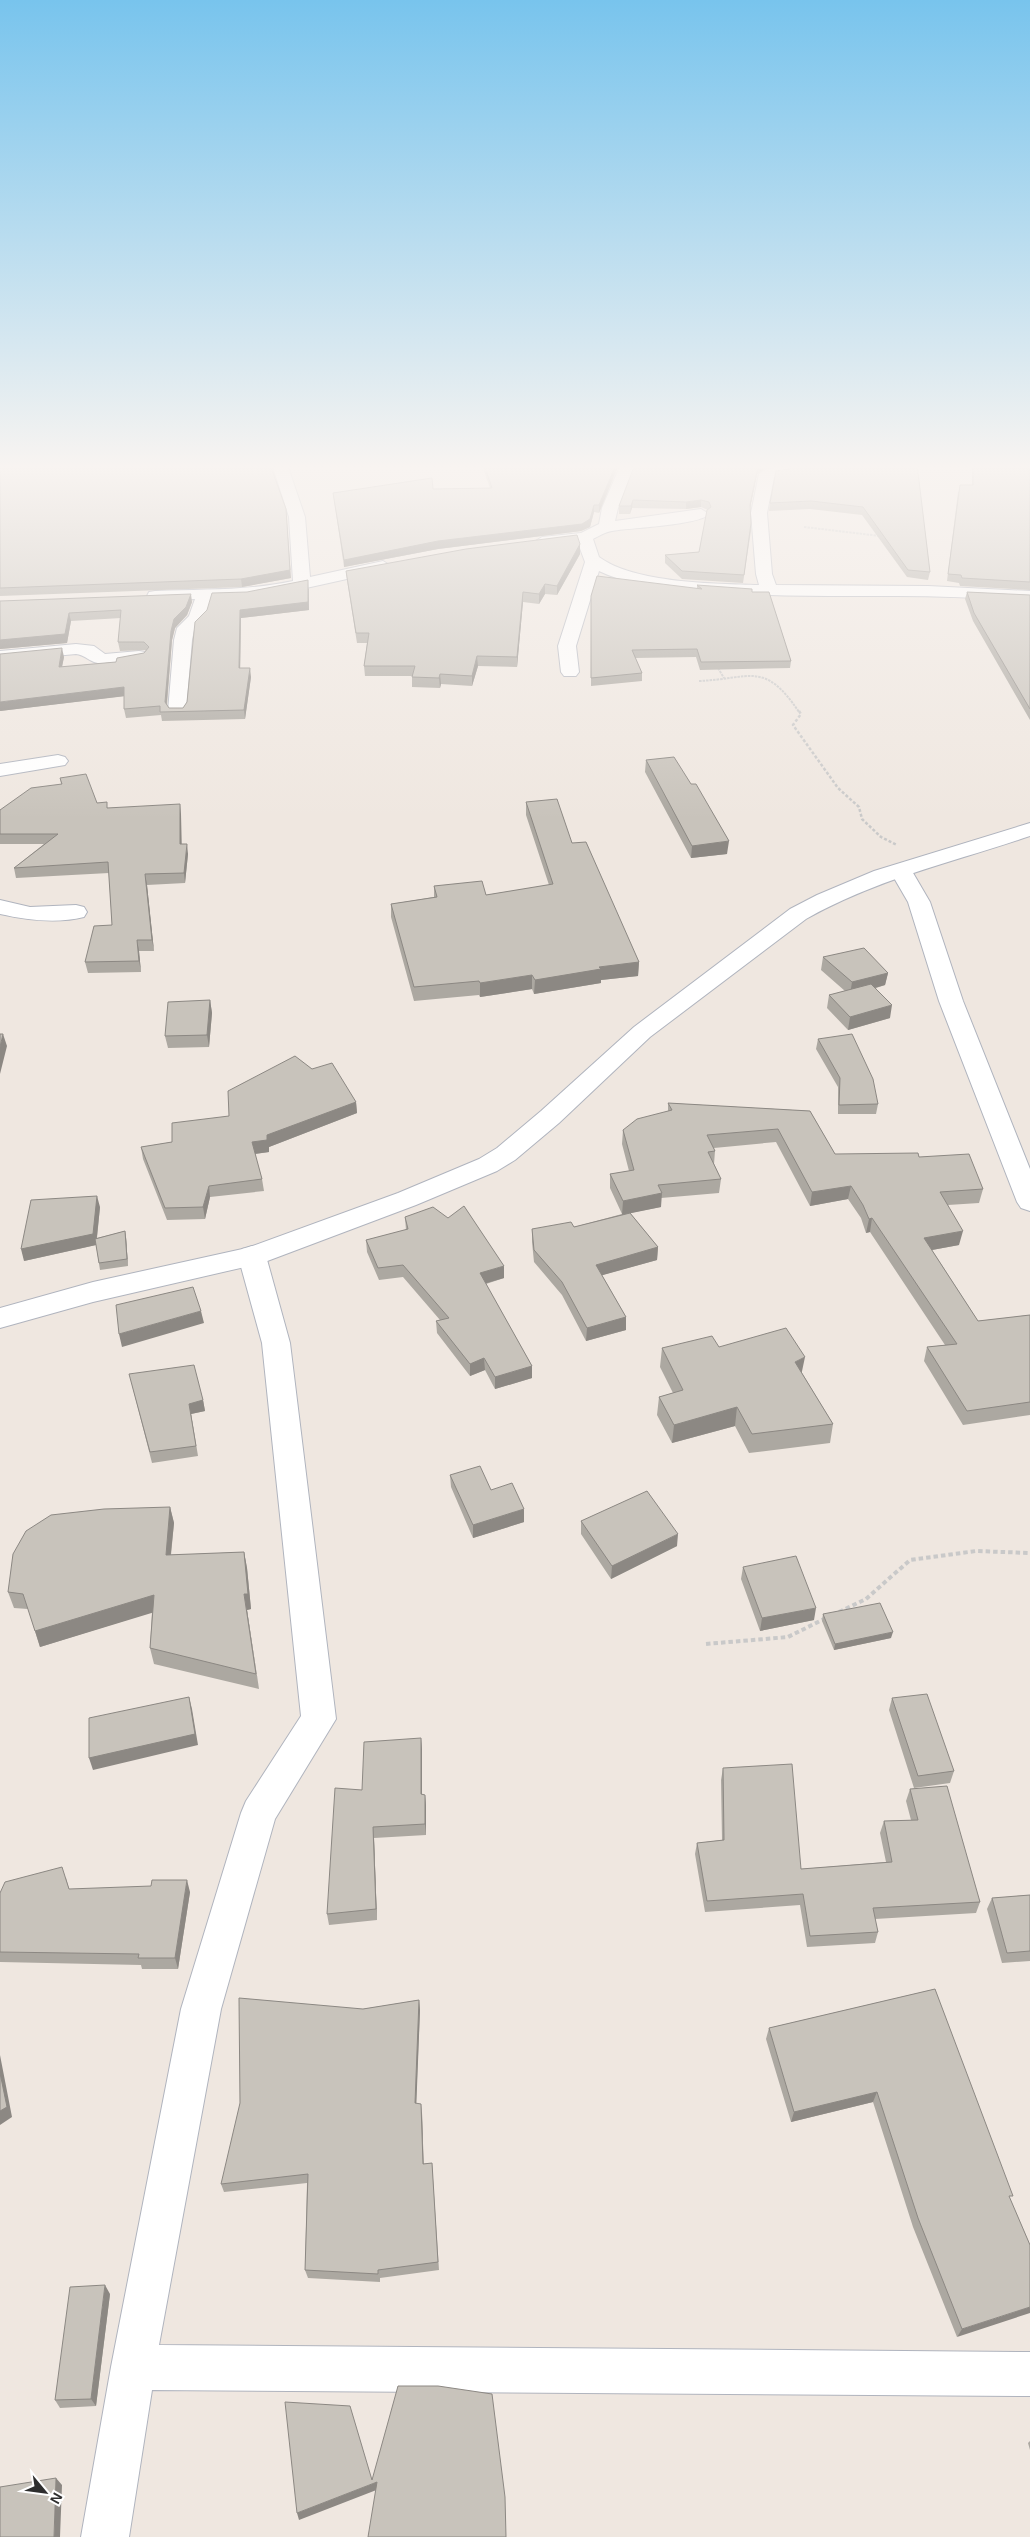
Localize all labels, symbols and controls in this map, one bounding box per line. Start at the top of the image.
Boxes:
north arrow [20,2467,70,2517]
text: N [47,2490,66,2507]

